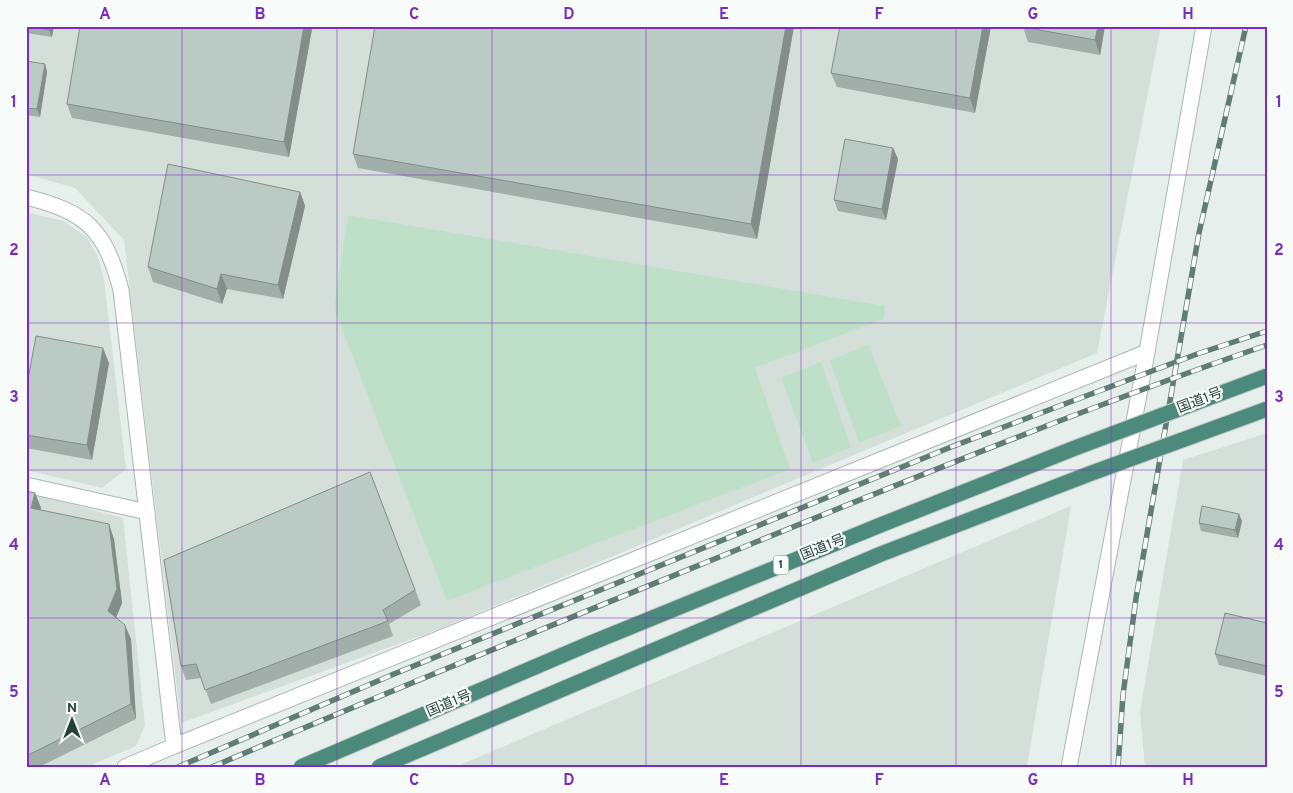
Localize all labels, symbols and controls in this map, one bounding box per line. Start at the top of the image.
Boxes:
text: A [99,5,111,25]
text: B [254,5,266,25]
text: C [409,5,419,25]
text: D [563,5,575,25]
text: E [719,5,729,25]
text: F [874,5,884,25]
text: G [1028,5,1038,25]
text: H [1182,5,1194,25]
text: 1 [11,93,17,113]
text: 1 [1276,93,1282,113]
text: 2 [9,241,19,261]
text: 2 [1274,241,1284,261]
street label: 国道1号 [1175,385,1225,417]
text: 3 [9,388,19,408]
text: 3 [1274,388,1284,408]
street label: 国道1号 [798,531,848,565]
text: 4 [9,536,19,556]
text: 4 [1274,536,1284,556]
road number: 1 [774,556,788,574]
text: 5 [9,683,19,703]
text: 5 [1274,683,1284,703]
street label: 国道1号 [424,687,474,721]
north arrow [48,696,98,746]
text: N [67,700,77,717]
text: A [99,771,111,791]
text: B [254,771,266,791]
text: C [409,771,419,791]
text: D [563,771,575,791]
text: E [719,771,729,791]
text: F [874,771,884,791]
text: G [1028,771,1038,791]
text: H [1182,771,1194,791]

